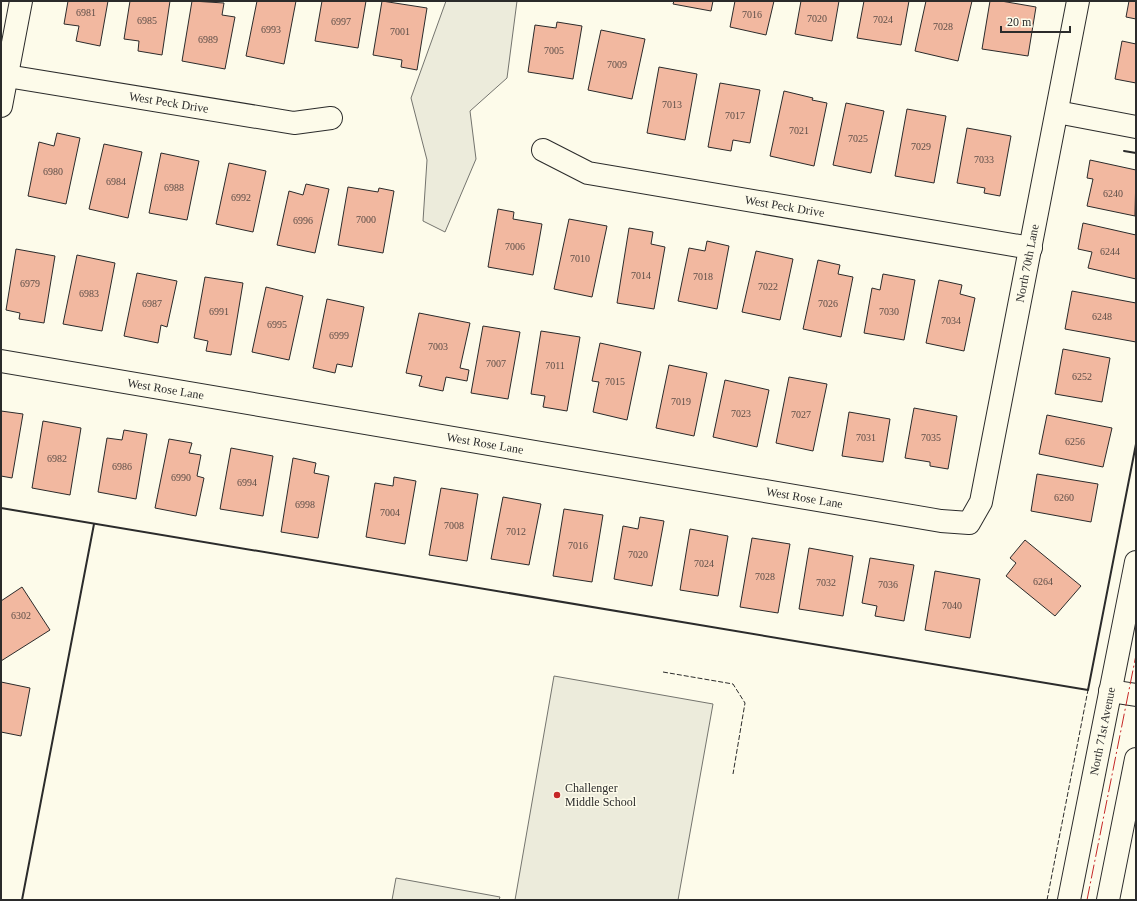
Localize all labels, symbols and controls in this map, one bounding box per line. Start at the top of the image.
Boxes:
house number: 6981 [76,7,96,18]
scale bar [1001,8,1070,34]
house number: 7016 [742,9,762,20]
house number: 7020 [807,13,827,24]
house number: 7024 [873,14,893,25]
house number: 6985 [137,15,157,26]
text: 20 m [1007,15,1032,29]
house number: 6997 [331,16,351,27]
house number: 7028 [933,21,953,32]
house number: 6993 [261,24,281,35]
house number: 7001 [390,26,410,37]
house number: 6989 [198,34,218,45]
house number: 7005 [544,45,564,56]
house number: 7009 [607,59,627,70]
street label: West Peck Drive [128,89,210,116]
house number: 7013 [662,99,682,110]
house number: 7017 [725,110,745,121]
house number: 7021 [789,125,809,136]
house number: 7025 [848,133,868,144]
house number: 7029 [911,141,931,152]
house number: 7033 [974,154,994,165]
house number: 6980 [43,166,63,177]
house number: 6984 [106,176,126,187]
house number: 6988 [164,182,184,193]
house number: 6240 [1103,188,1123,199]
house number: 6992 [231,192,251,203]
street label: West Peck Drive [744,193,825,220]
house number: 7000 [356,214,376,225]
house number: 6996 [293,215,313,226]
street label: North 70th Lane [1013,223,1042,303]
house number: 7006 [505,241,525,252]
house number: 6244 [1100,246,1120,257]
house number: 7010 [570,253,590,264]
house number: 7014 [631,270,651,281]
house number: 7018 [693,271,713,282]
house number: 6979 [20,278,40,289]
house number: 7022 [758,281,778,292]
house number: 6983 [79,288,99,299]
house number: 6987 [142,298,162,309]
house number: 7026 [818,298,838,309]
house number: 6991 [209,306,229,317]
house number: 7030 [879,306,899,317]
house number: 6248 [1092,311,1112,322]
house number: 7034 [941,315,961,326]
house number: 6995 [267,319,287,330]
house number: 6999 [329,330,349,341]
house number: 7003 [428,341,448,352]
house number: 7007 [486,358,506,369]
house number: 7011 [545,360,565,371]
house number: 6252 [1072,371,1092,382]
street label: West Rose Lane [126,376,205,402]
house number: 7015 [605,376,625,387]
house number: 7019 [671,396,691,407]
house number: 7023 [731,408,751,419]
house number: 7027 [791,409,811,420]
street label: West Rose Lane [446,430,525,457]
house number: 7031 [856,432,876,443]
house number: 7035 [921,432,941,443]
house number: 6256 [1065,436,1085,447]
house number: 6982 [47,453,67,464]
house number: 6986 [112,461,132,472]
house number: 6990 [171,472,191,483]
house number: 6994 [237,477,257,488]
street label: West Rose Lane [765,484,844,511]
house number: 6260 [1054,492,1074,503]
house number: 6998 [295,499,315,510]
house number: 7004 [380,507,400,518]
house number: 7008 [444,520,464,531]
house number: 7012 [506,526,526,537]
house number: 7016 [568,540,588,551]
house number: 7020 [628,549,648,560]
house number: 7024 [694,558,714,569]
house number: 7028 [755,571,775,582]
house number: 6264 [1033,576,1053,587]
house number: 7032 [816,577,836,588]
house number: 7036 [878,579,898,590]
house number: 7040 [942,600,962,611]
house number: 6302 [11,610,31,621]
street label: North 71st Avenue [1087,686,1118,777]
place label: Challenger Middle School [565,781,637,809]
marker: Challenger Middle School [552,790,562,800]

